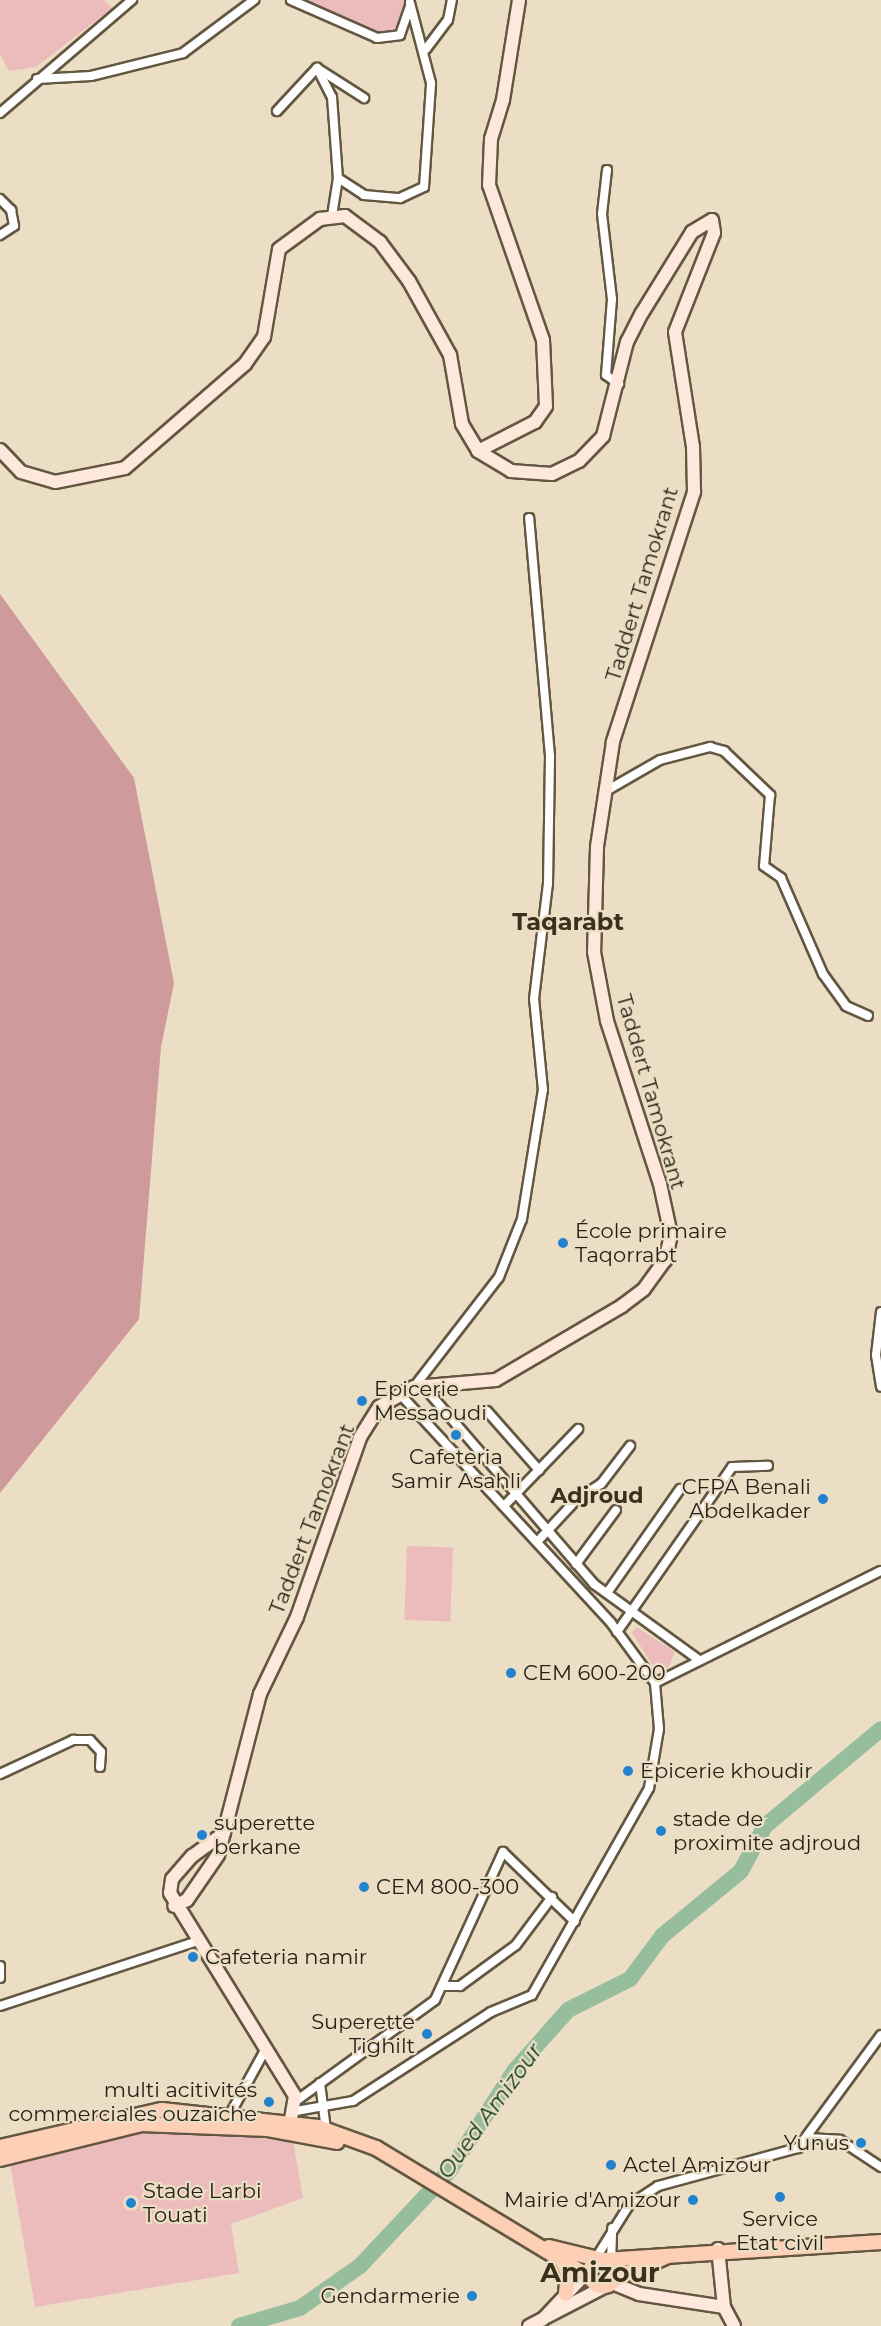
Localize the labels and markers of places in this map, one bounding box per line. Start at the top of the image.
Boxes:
place label: École primaire Taqorrabt [575,1218,727,1268]
marker: École primaire Taqorrabt [556,1236,570,1250]
place label: Epicerie Messaoudi [374,1376,487,1426]
marker: Epicerie Messaoudi [355,1394,369,1408]
marker: Cafeteria Samir Asahli [449,1428,463,1442]
place label: Cafeteria Samir Asahli [391,1444,521,1494]
place label: CFPA Benali Abdelkader [682,1474,811,1524]
marker: CFPA Benali Abdelkader [816,1492,830,1506]
place label: CEM 600-200 [523,1660,666,1686]
marker: CEM 600-200 [504,1666,518,1680]
place label: Epicerie khoudir [640,1758,813,1784]
marker: Epicerie khoudir [621,1764,635,1778]
place label: stade de proximite adjroud [673,1806,861,1856]
place label: superette berkane [214,1810,315,1860]
marker: stade de proximite adjroud [654,1824,668,1838]
marker: superette berkane [195,1828,209,1842]
place label: CEM 800-300 [376,1874,519,1900]
marker: CEM 800-300 [357,1880,371,1894]
place label: Cafeteria namir [205,1944,367,1970]
marker: Cafeteria namir [186,1950,200,1964]
place label: Superette Tighilt [311,2009,415,2059]
marker: Superette Tighilt [420,2027,434,2041]
place label: multi acitivités commerciales ouzaiche [8,2077,257,2127]
marker: multi acitivités commerciales ouzaiche [262,2095,276,2109]
place label: Yunus [784,2130,849,2156]
marker: Yunus [854,2136,868,2150]
place label: Actel Amizour [623,2152,771,2178]
marker: Actel Amizour [604,2158,618,2172]
place label: Stade Larbi Touati [143,2178,262,2228]
place label: Mairie d'Amizour [504,2187,681,2213]
marker: Service Etat civil [773,2190,787,2204]
marker: Mairie d'Amizour [686,2193,700,2207]
marker: Stade Larbi Touati [124,2196,138,2210]
place label: Service Etat civil [736,2206,824,2256]
place label: Gendarmerie [320,2283,460,2309]
marker: Gendarmerie [465,2289,479,2303]

